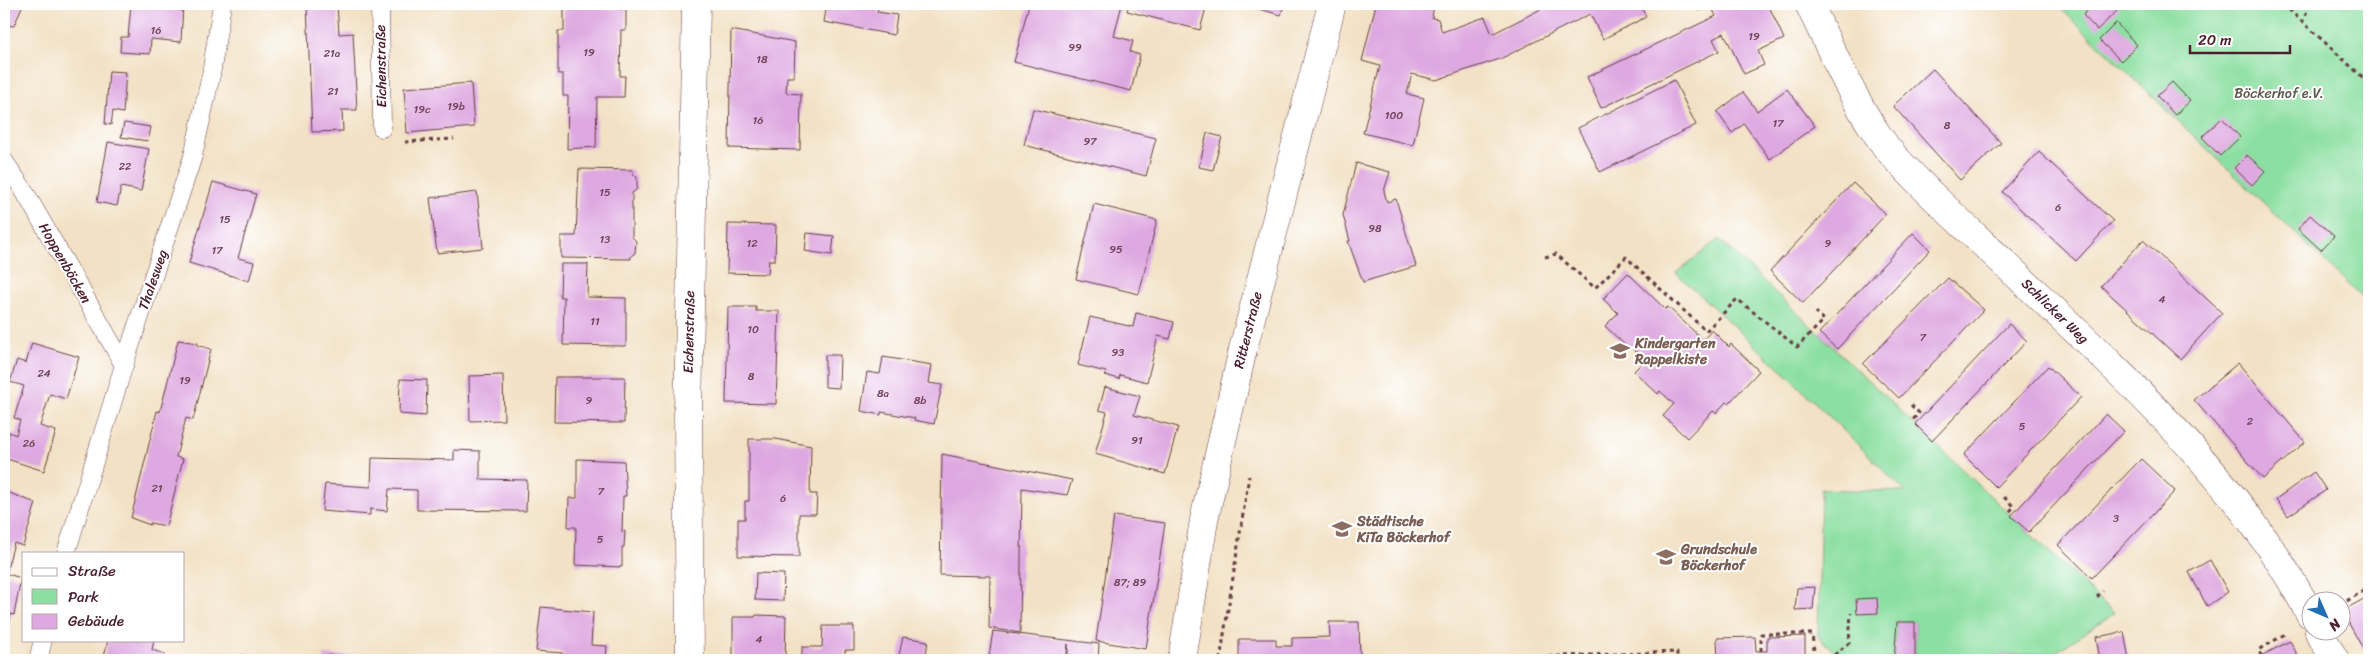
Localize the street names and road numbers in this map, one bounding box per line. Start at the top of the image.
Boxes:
street label: Eichenstraße [368,24,394,108]
street label: Hoppenböcken [32,218,99,309]
street label: Thalesweg [131,246,175,314]
street label: Schlicker Weg [2015,272,2095,350]
street label: Ritterstraße [1226,289,1270,371]
street label: Eichenstraße [676,290,702,374]

